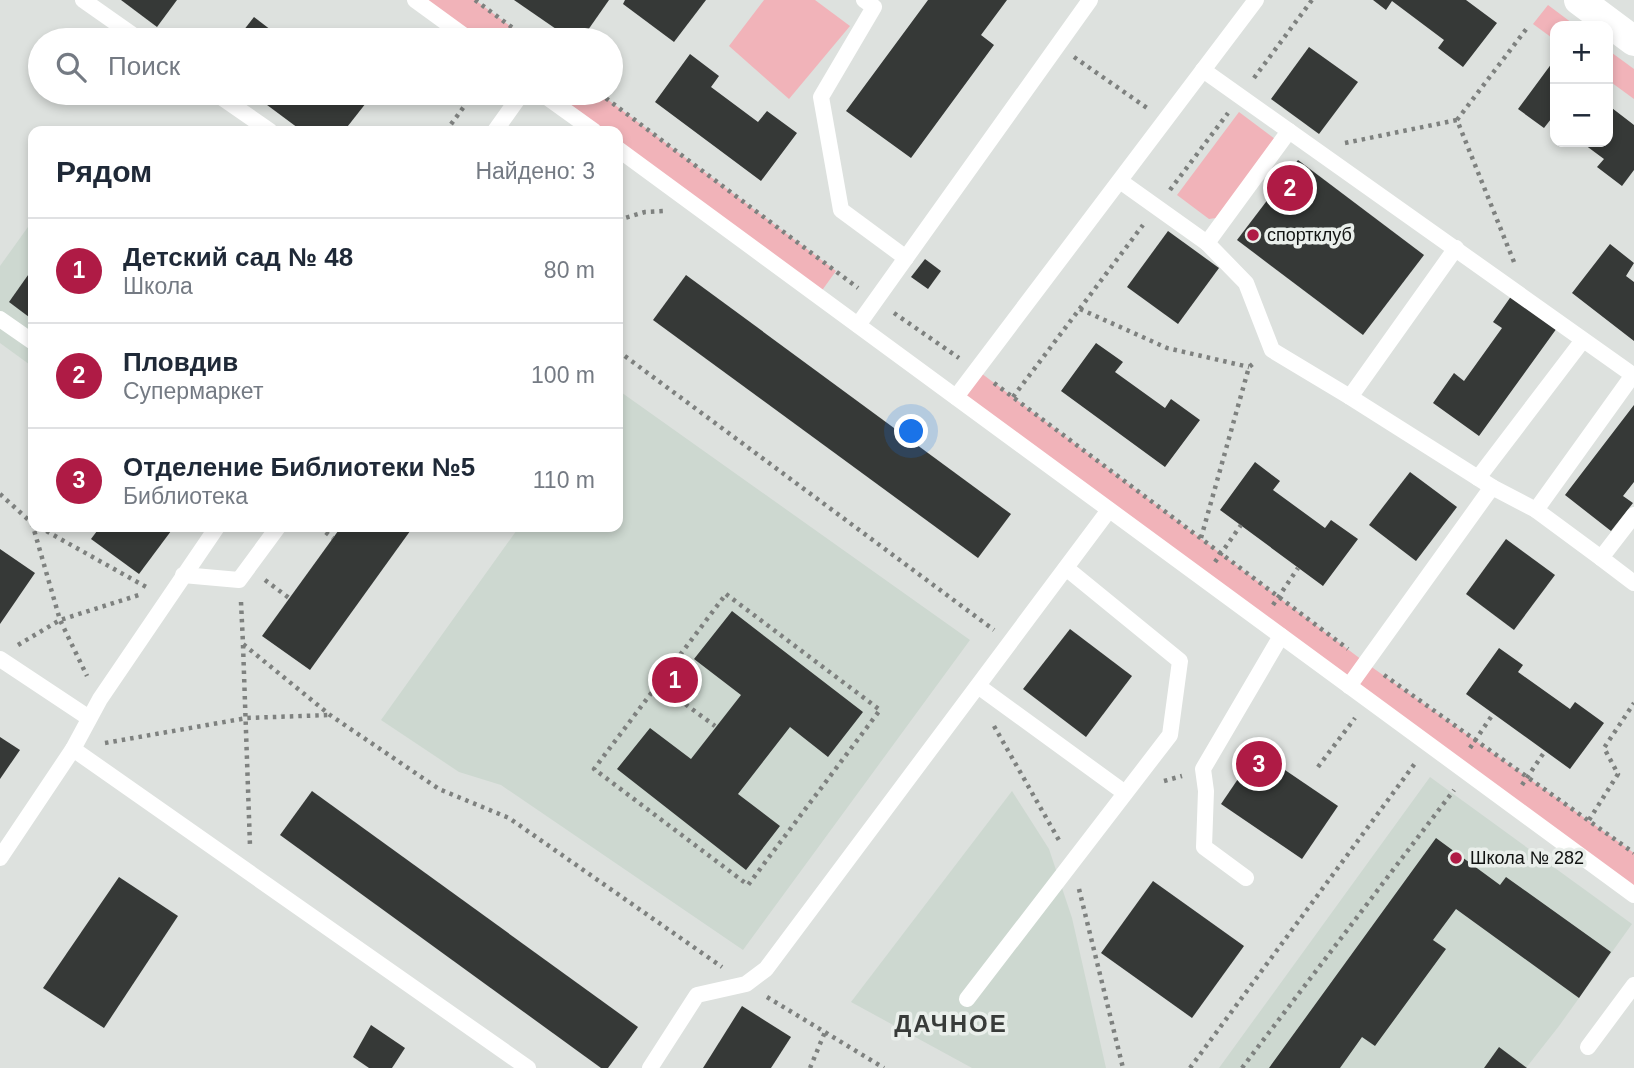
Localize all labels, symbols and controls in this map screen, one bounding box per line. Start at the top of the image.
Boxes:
map controls [1550,21,1613,147]
button: + [1550,21,1613,84]
search box [28,28,623,105]
icon: search [52,48,90,86]
text: Поиск [108,51,180,81]
button: − [1550,84,1613,147]
text: Рядом [56,155,152,188]
text: Найдено: 3 [475,158,595,184]
pin: 2 [1267,162,1313,214]
place label: спортклуб [1267,225,1352,245]
marker: спортклуб [1245,227,1261,243]
text: Детский сад № 48 [123,242,353,272]
text: 1 [73,257,85,283]
text: 80 m [544,257,595,283]
text: Школа [123,273,193,299]
text: Пловдив [123,347,238,377]
text: 2 [73,362,85,388]
text: 100 m [531,362,595,388]
text: Супермаркет [123,378,263,404]
your location [894,414,928,448]
text: Отделение Библиотеки №5 [123,452,475,482]
text: 3 [73,467,85,493]
text: 110 m [533,467,595,493]
text: Библиотека [123,483,248,509]
pin: 1 [652,654,698,706]
pin: 3 [1236,738,1282,790]
place label: Школа № 282 [1470,848,1584,868]
marker: Школа № 282 [1448,850,1464,866]
district label: ДАЧНОЕ [894,1010,1008,1037]

